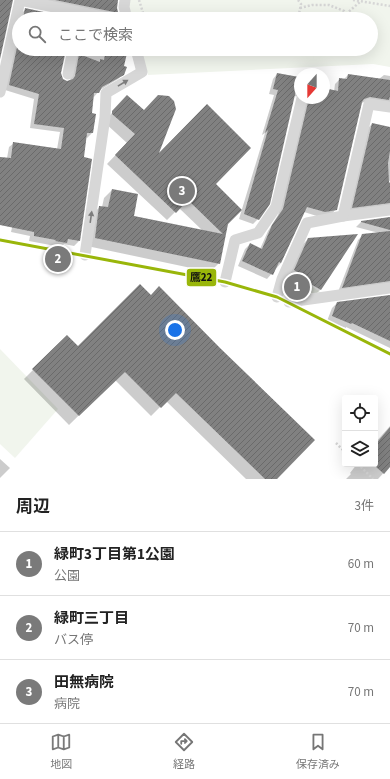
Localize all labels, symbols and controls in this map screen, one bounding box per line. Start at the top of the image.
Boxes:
search box [12,12,378,56]
icon: search [26,23,48,45]
text: ここで検索 [58,25,133,46]
north arrow [294,68,330,104]
one-way arrow [117,80,129,87]
pin: 3 [169,176,195,206]
one-way arrow [88,211,94,223]
pin: 2 [45,244,71,274]
line badge: 鷹22 [186,268,217,287]
text: 鷹22 [190,270,212,285]
pin: 1 [284,272,310,302]
your location [165,320,185,340]
map controls [342,395,378,467]
button: locate [342,395,378,431]
button: layers [342,431,378,467]
text: 周辺 [16,495,50,519]
text: 3件 [355,497,374,515]
text: 緑町3丁目第1公園 [54,544,175,565]
text: 1 [26,555,32,573]
text: 60 m [348,555,374,573]
text: 公園 [54,567,80,585]
text: 緑町三丁目 [54,608,129,629]
text: 2 [26,619,32,637]
text: 70 m [348,619,374,637]
text: バス停 [54,631,93,649]
text: 田無病院 [54,672,114,693]
text: 3 [26,683,32,701]
text: 70 m [348,683,374,701]
text: 病院 [54,695,80,713]
tab: 地図 [50,731,72,772]
tab: 経路 [173,731,195,772]
tab: 保存済み [296,731,340,772]

